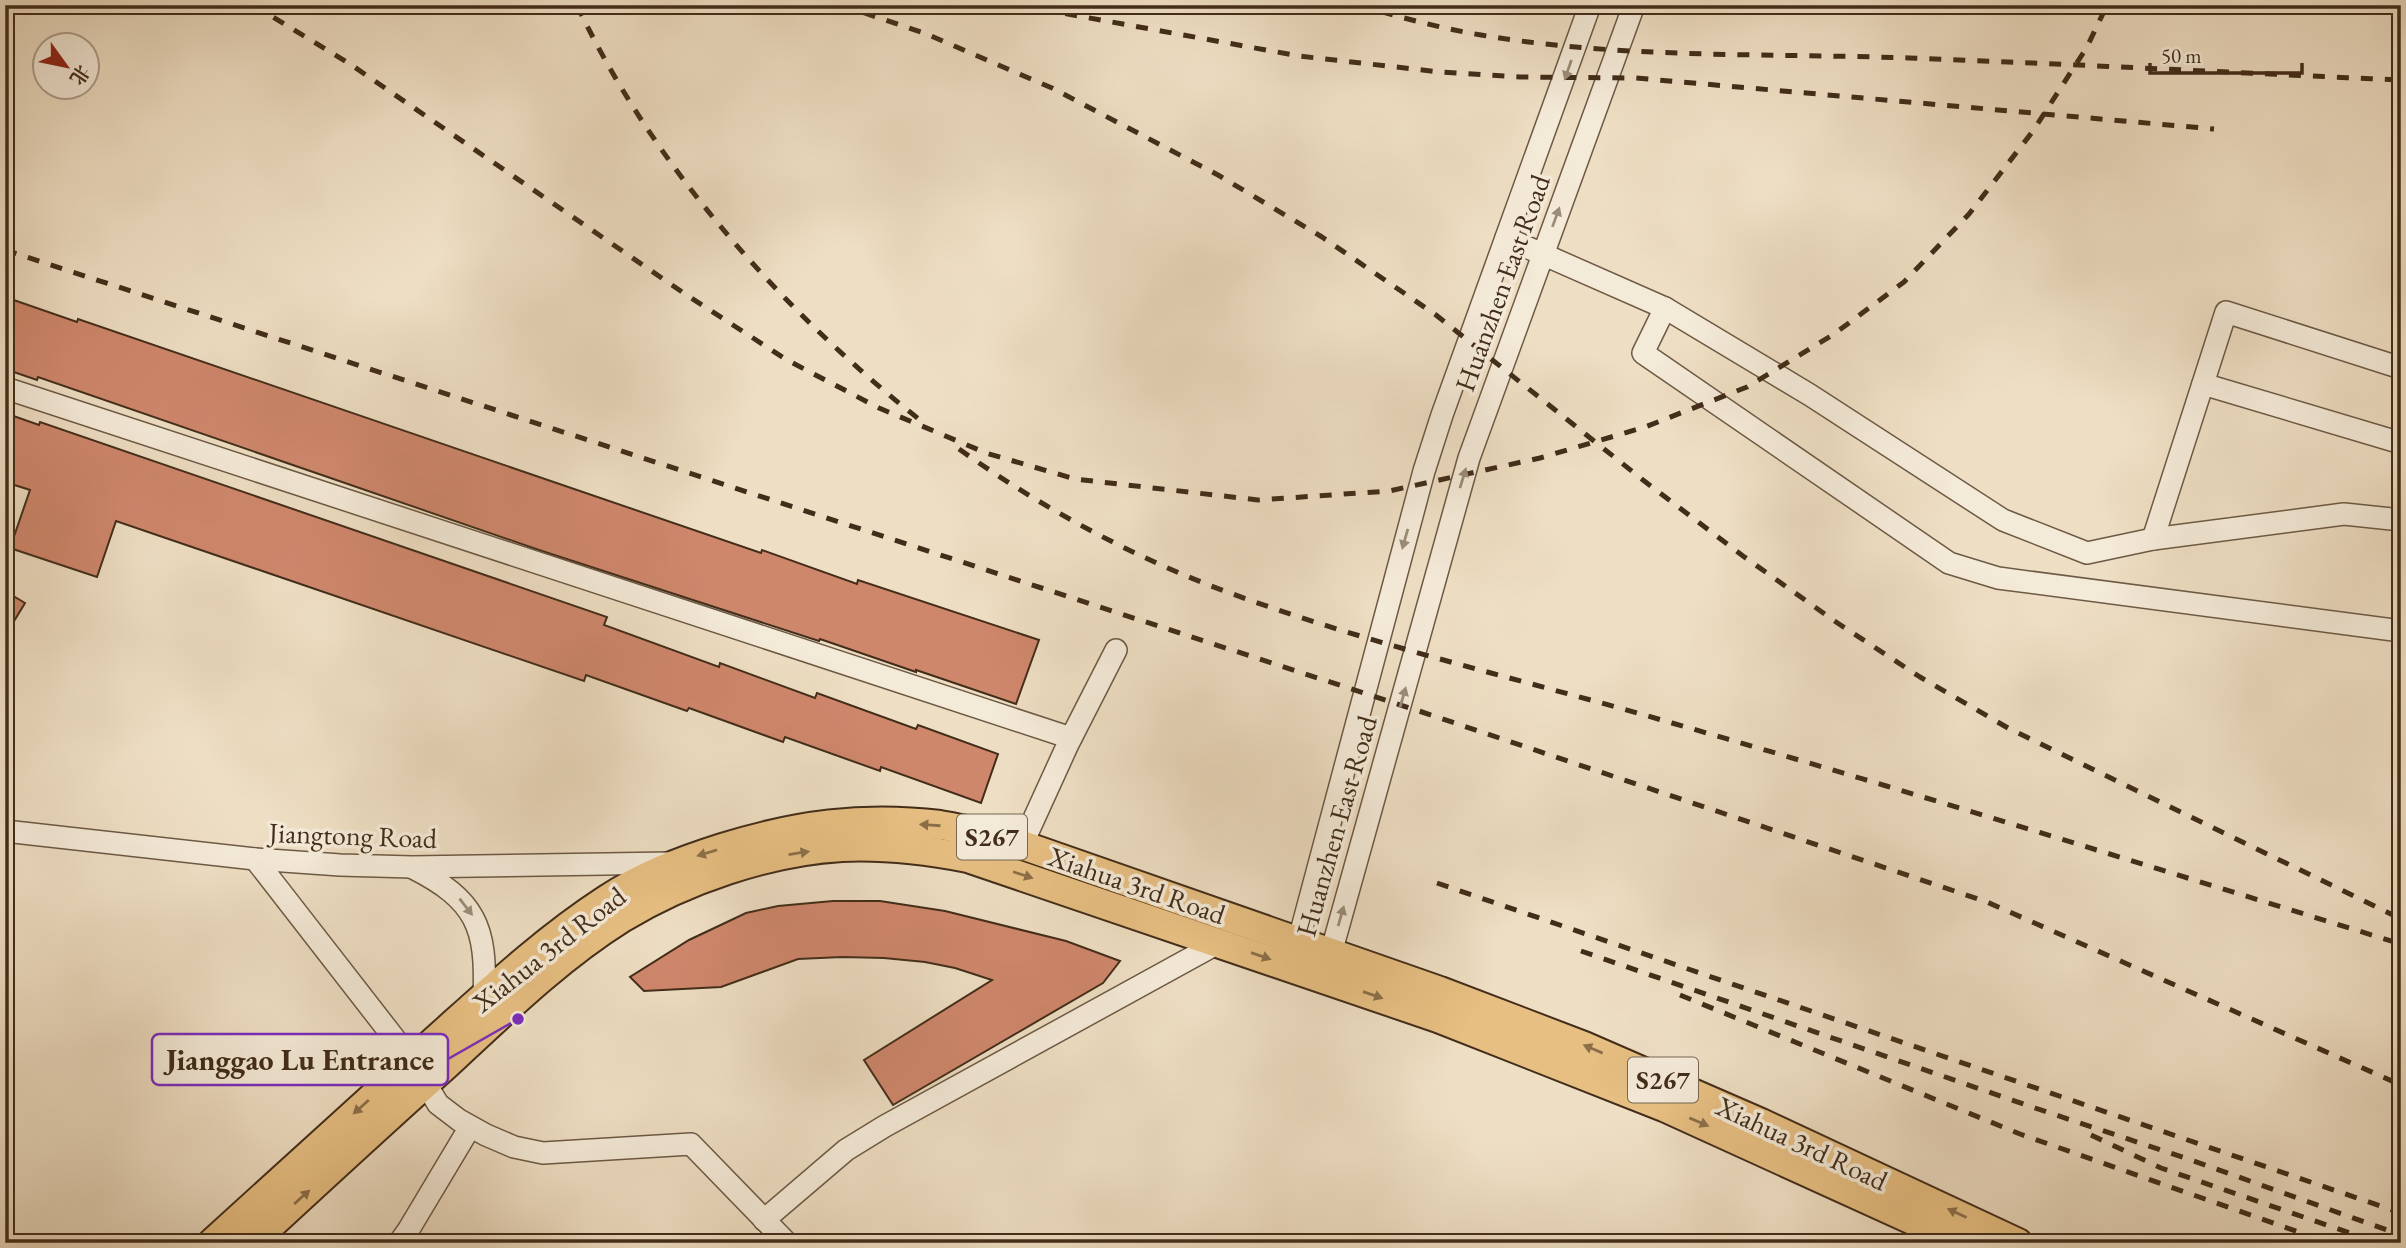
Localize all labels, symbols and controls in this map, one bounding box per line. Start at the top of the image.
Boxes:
north arrow [32,32,102,102]
scale bar [2150,32,2303,76]
text: 50 m [2161,42,2202,69]
one-way arrow [1562,59,1573,80]
text: 北 [64,60,95,90]
street label: Huanzhen East Road [1446,169,1558,396]
one-way arrow [1551,207,1562,228]
one-way arrow [1458,467,1468,488]
one-way arrow [1399,529,1409,550]
one-way arrow [1398,686,1409,708]
street label: Huanzhen East Road [1287,711,1385,941]
street label: Jiangtong Road [266,814,439,856]
road number: S267 [957,814,1027,860]
one-way arrow [919,819,941,830]
street label: Xiahua 3rd Road [1043,838,1231,932]
one-way arrow [788,847,810,858]
one-way arrow [696,848,717,859]
one-way arrow [1012,870,1033,881]
street label: Xiahua 3rd Road [464,877,634,1021]
one-way arrow [458,898,473,916]
one-way arrow [1337,905,1347,926]
one-way arrow [1251,951,1272,962]
one-way arrow [1362,990,1383,1001]
callout: Jianggao Lu Entrance [152,1034,448,1085]
text: Jianggao Lu Entrance [163,1040,434,1079]
one-way arrow [1582,1044,1603,1055]
road number: S267 [1628,1058,1698,1102]
street label: Xiahua 3rd Road [1710,1087,1894,1199]
one-way arrow [353,1099,370,1115]
one-way arrow [1689,1116,1709,1128]
one-way arrow [293,1189,310,1205]
one-way arrow [1946,1208,1967,1219]

